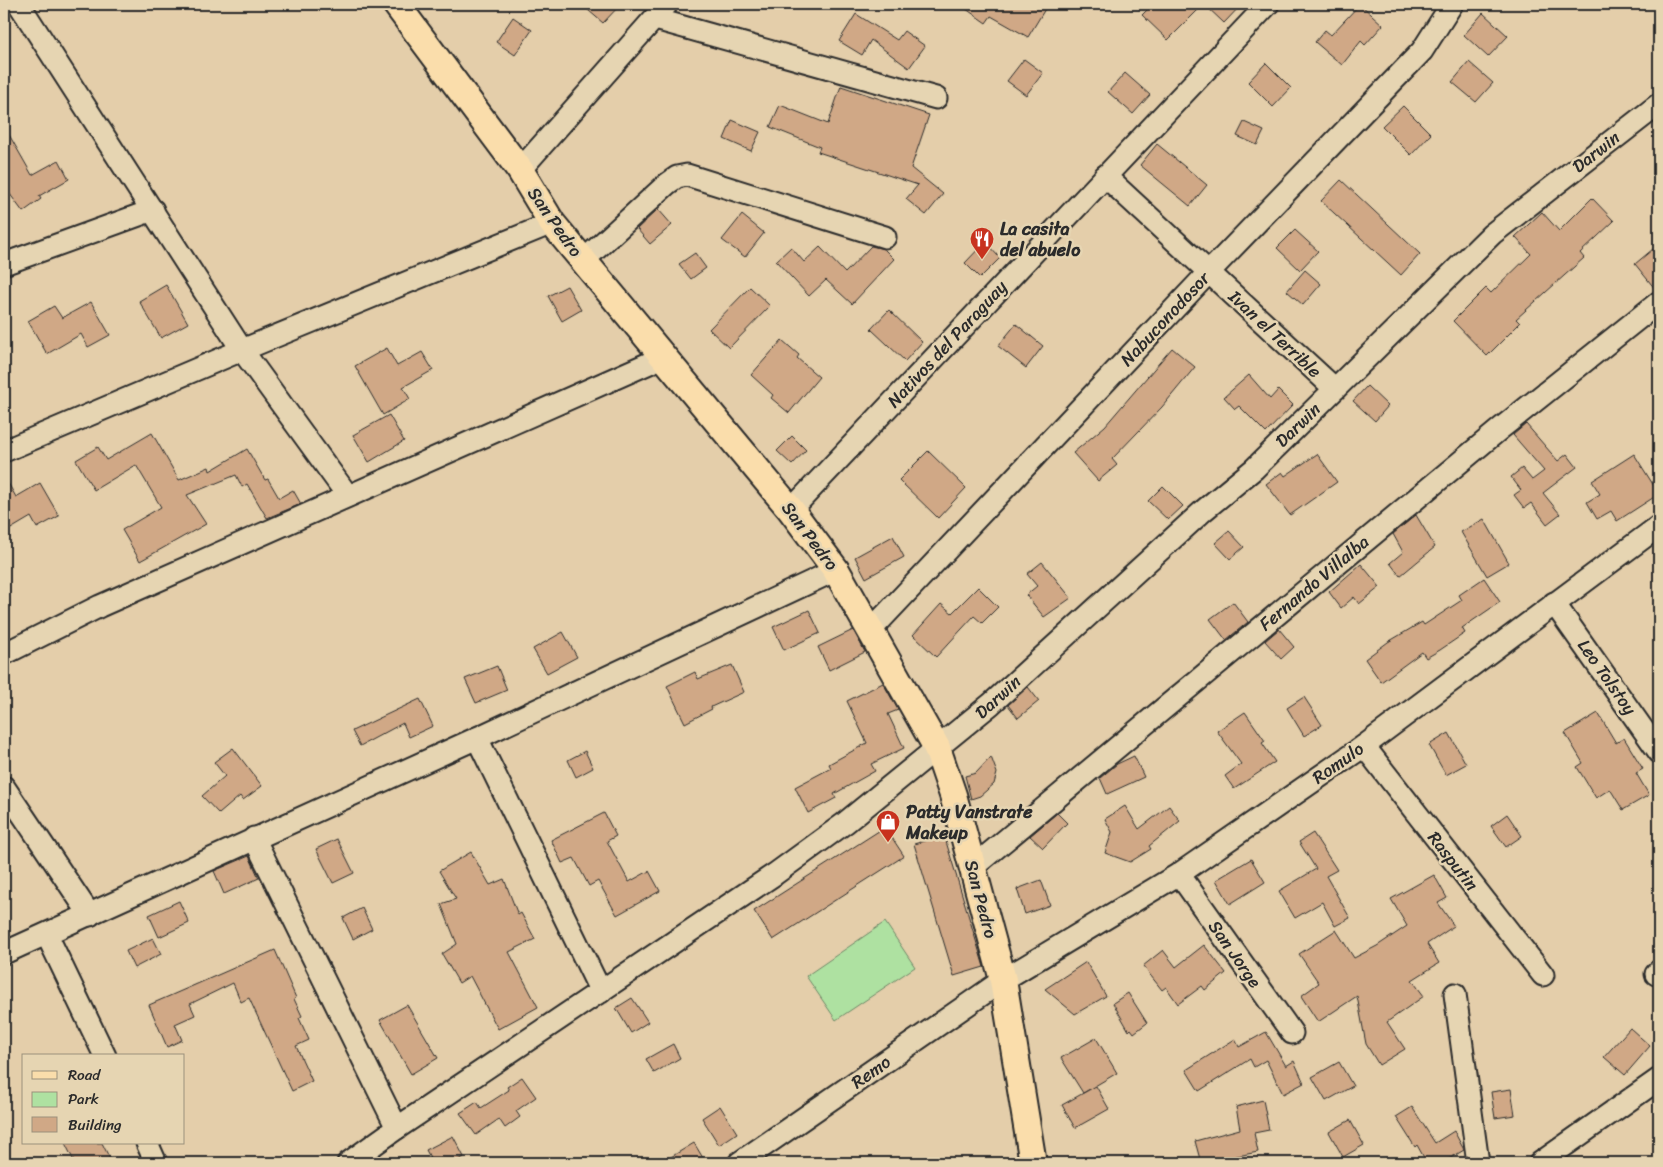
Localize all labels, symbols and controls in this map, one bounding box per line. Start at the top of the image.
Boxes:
street label: Darwin [1565,123,1627,181]
street label: San Pedro [519,180,591,264]
place label: La casita del abuelo [1000,213,1081,266]
restaurant icon: La casita del abuelo [969,226,995,260]
street label: Nabuconodosor [1112,263,1219,374]
street label: Nativos del Paraguay [879,272,1016,416]
street label: Ivan el Terrible [1220,281,1329,386]
street label: Darwin [1267,394,1329,455]
street label: San Pedro [773,494,847,578]
street label: Fernando Villalba [1251,527,1377,639]
street label: Leo Tolstoy [1569,632,1646,723]
street label: Darwin [967,667,1029,727]
street label: Romulo [1305,733,1371,793]
place label: Patty Vanstrate Makeup [905,796,1033,849]
shop icon: Patty Vanstrate Makeup [875,809,901,843]
street label: Rasputin [1419,824,1487,898]
street label: San Pedro [955,856,1007,942]
street label: San Jorge [1200,913,1271,995]
street label: Remo [844,1047,898,1097]
legend [22,1054,185,1144]
text: Road [68,1062,101,1088]
text: Park [68,1086,99,1112]
text: Building [68,1112,122,1138]

